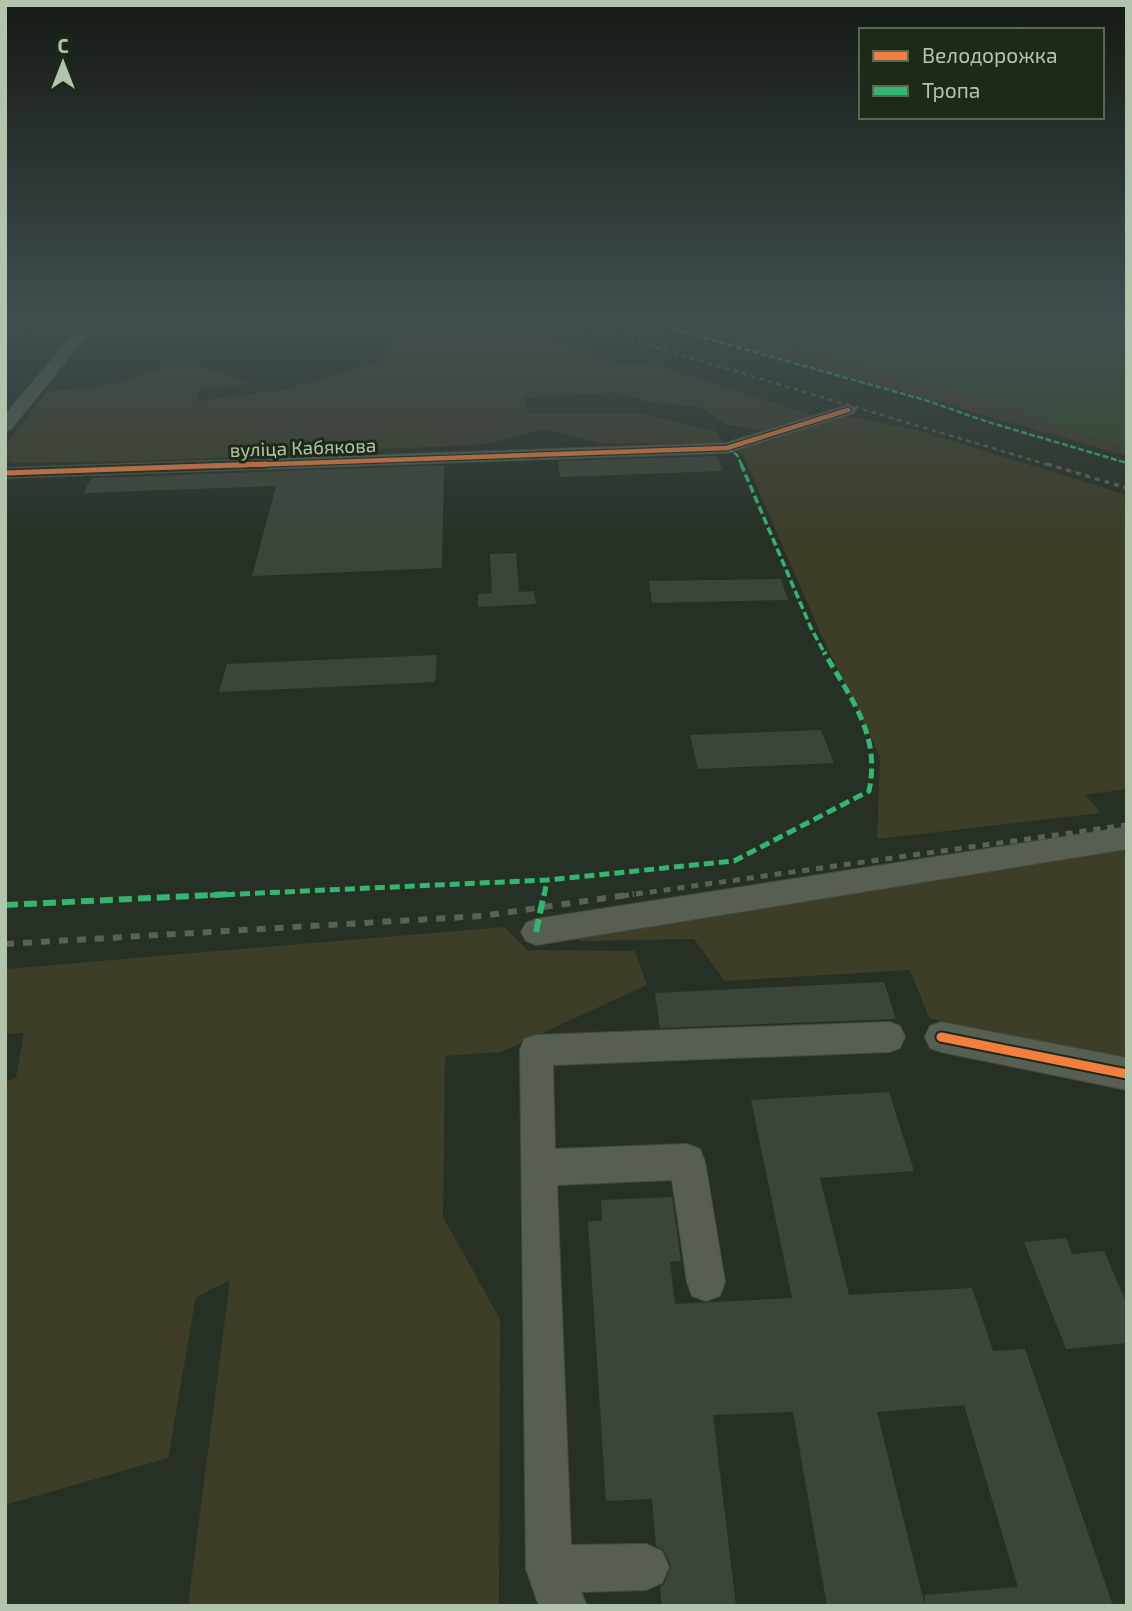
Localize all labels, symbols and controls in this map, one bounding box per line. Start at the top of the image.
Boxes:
north arrow [28,28,98,98]
legend [859,28,1104,119]
text: С [57,34,69,57]
text: Велодорожка [922,42,1058,67]
text: Тропа [922,77,980,102]
street label: вуліца Кабякова [229,433,377,462]

